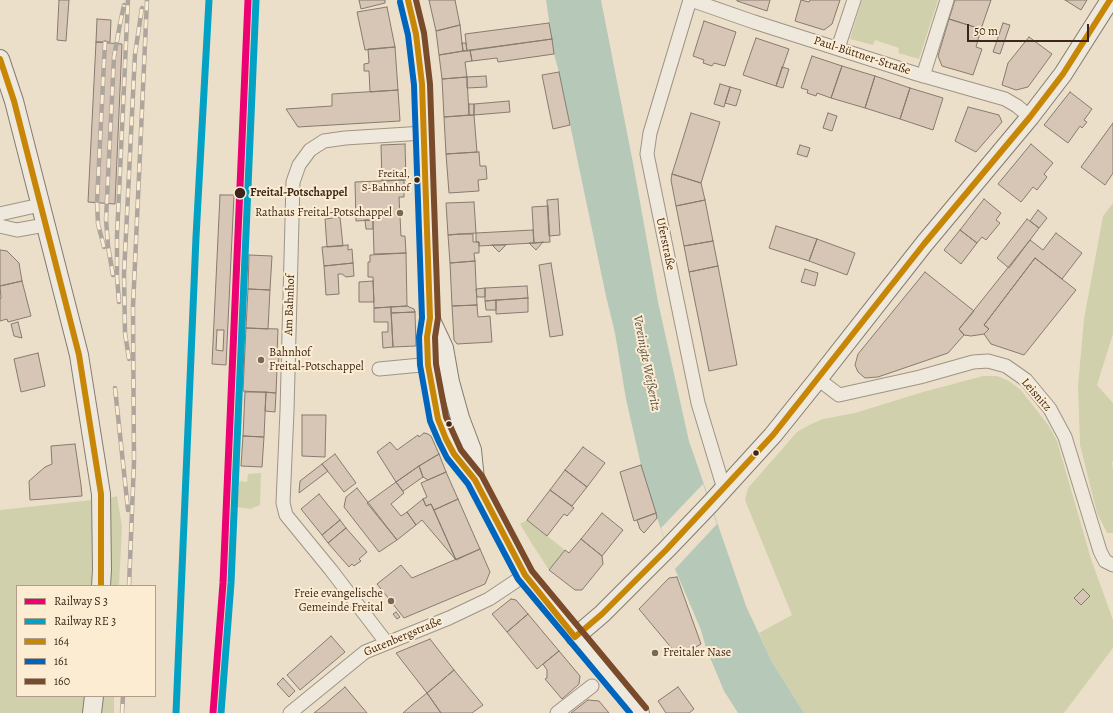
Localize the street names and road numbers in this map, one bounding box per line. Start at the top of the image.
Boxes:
street label: Paul-Büttner-Straße [812,34,912,78]
street label: Uferstraße [652,216,678,272]
street label: Am Bahnhof [282,274,298,336]
street label: Leisnitz [1018,376,1054,414]
street label: Gutenbergstraße [362,614,444,660]

